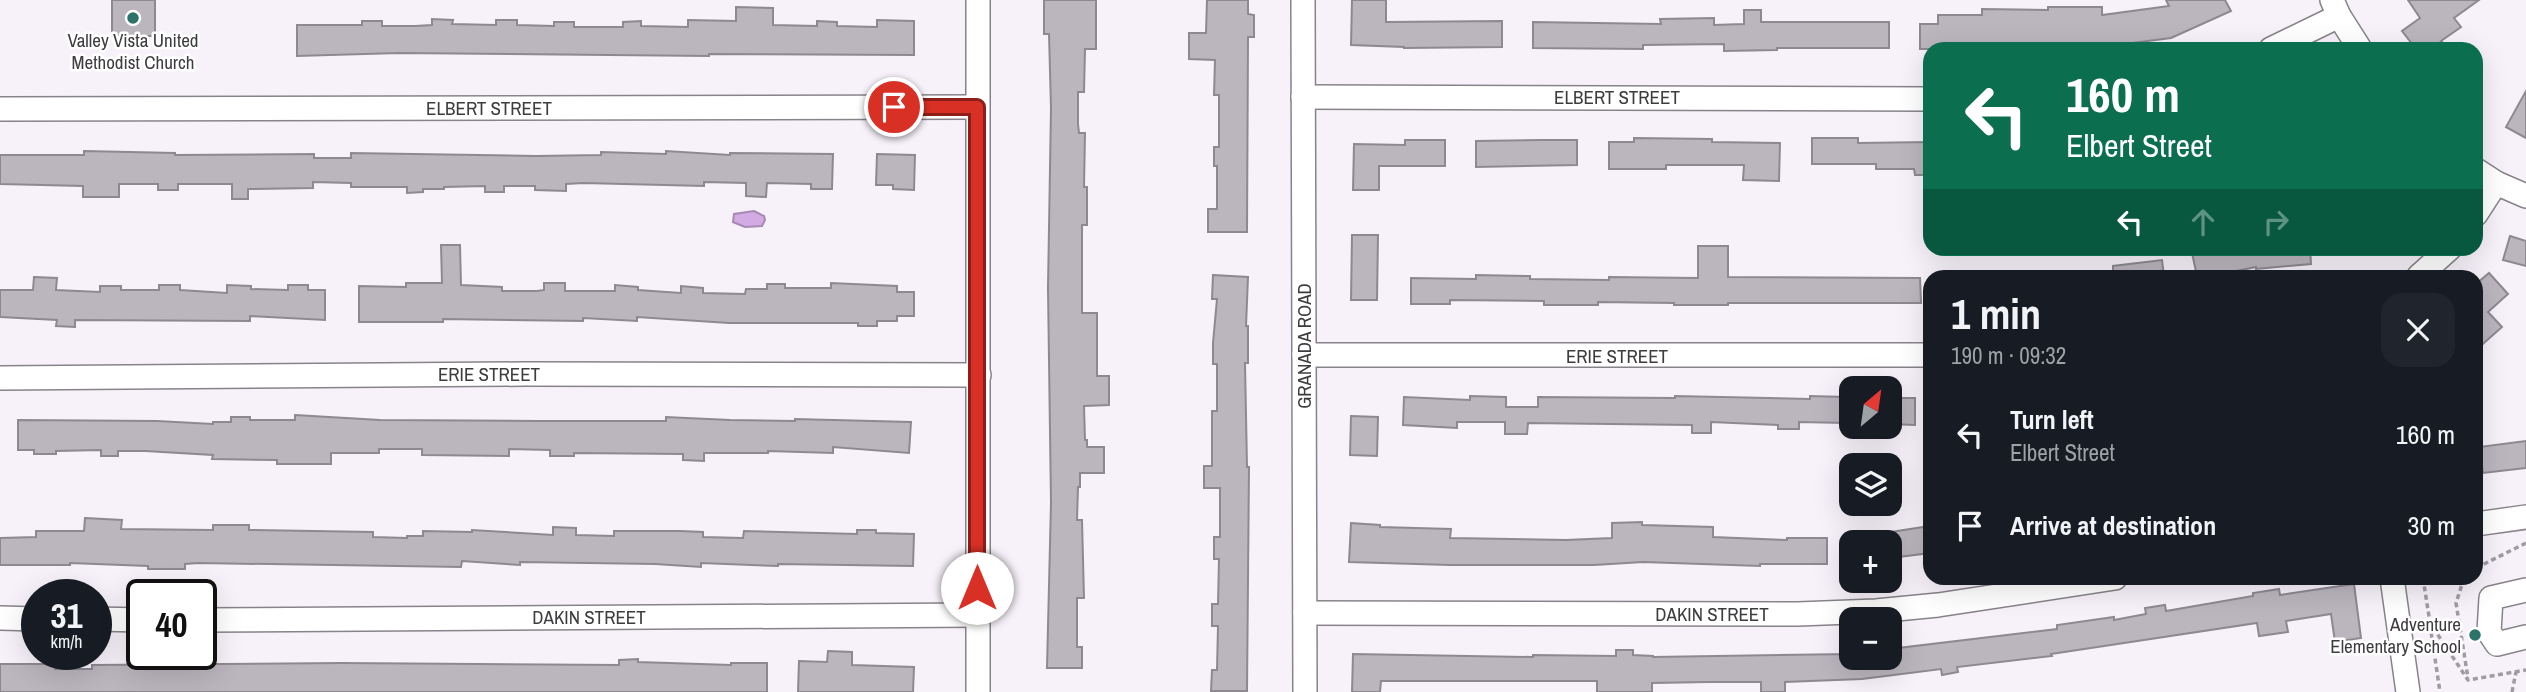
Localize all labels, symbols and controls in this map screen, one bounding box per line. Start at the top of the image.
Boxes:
marker: Valley Vista United Methodist Church [125,10,141,26]
place label: Valley Vista United Methodist Church [67,27,199,75]
text: 160 m [2066,61,2180,127]
icon: left [1951,70,2042,161]
pin [864,77,924,137]
street label: ELBERT STREET [1554,84,1680,110]
icon: arrive [875,88,913,126]
street label: ELBERT STREET [426,95,552,121]
text: Elbert Street [2066,124,2212,167]
icon: left [2111,203,2149,241]
icon: ahead [2184,203,2222,241]
icon: right [2257,203,2295,241]
street label: GRANADA ROAD [1291,283,1317,409]
text: 1 min [1951,286,2041,342]
button: close [2381,293,2455,367]
text: 190 m · 09:32 [1951,340,2066,371]
street label: ERIE STREET [1566,343,1669,369]
street label: ERIE STREET [438,361,541,387]
north arrow [1839,376,1902,439]
map controls [1839,376,1902,670]
text: Turn left [2010,402,2094,437]
icon: left [1951,416,1989,454]
text: 160 m [2396,417,2455,452]
text: Elbert Street [2010,437,2115,468]
button: layers [1839,453,1902,516]
icon: arrive [1951,507,1989,545]
text: Arrive at destination [2010,508,2216,543]
text: 30 m [2408,508,2455,543]
button: + [1839,530,1902,593]
position arrow [940,551,1014,625]
speed limit sign: 40 [126,579,217,670]
text: 31 [51,592,82,639]
street label: DAKIN STREET [1655,601,1769,627]
street label: DAKIN STREET [532,604,646,630]
button: − [1839,607,1902,670]
place label: Adventure Elementary School [2330,611,2461,659]
marker: Adventure Elementary School [2467,627,2483,643]
text: km/h [51,629,83,654]

